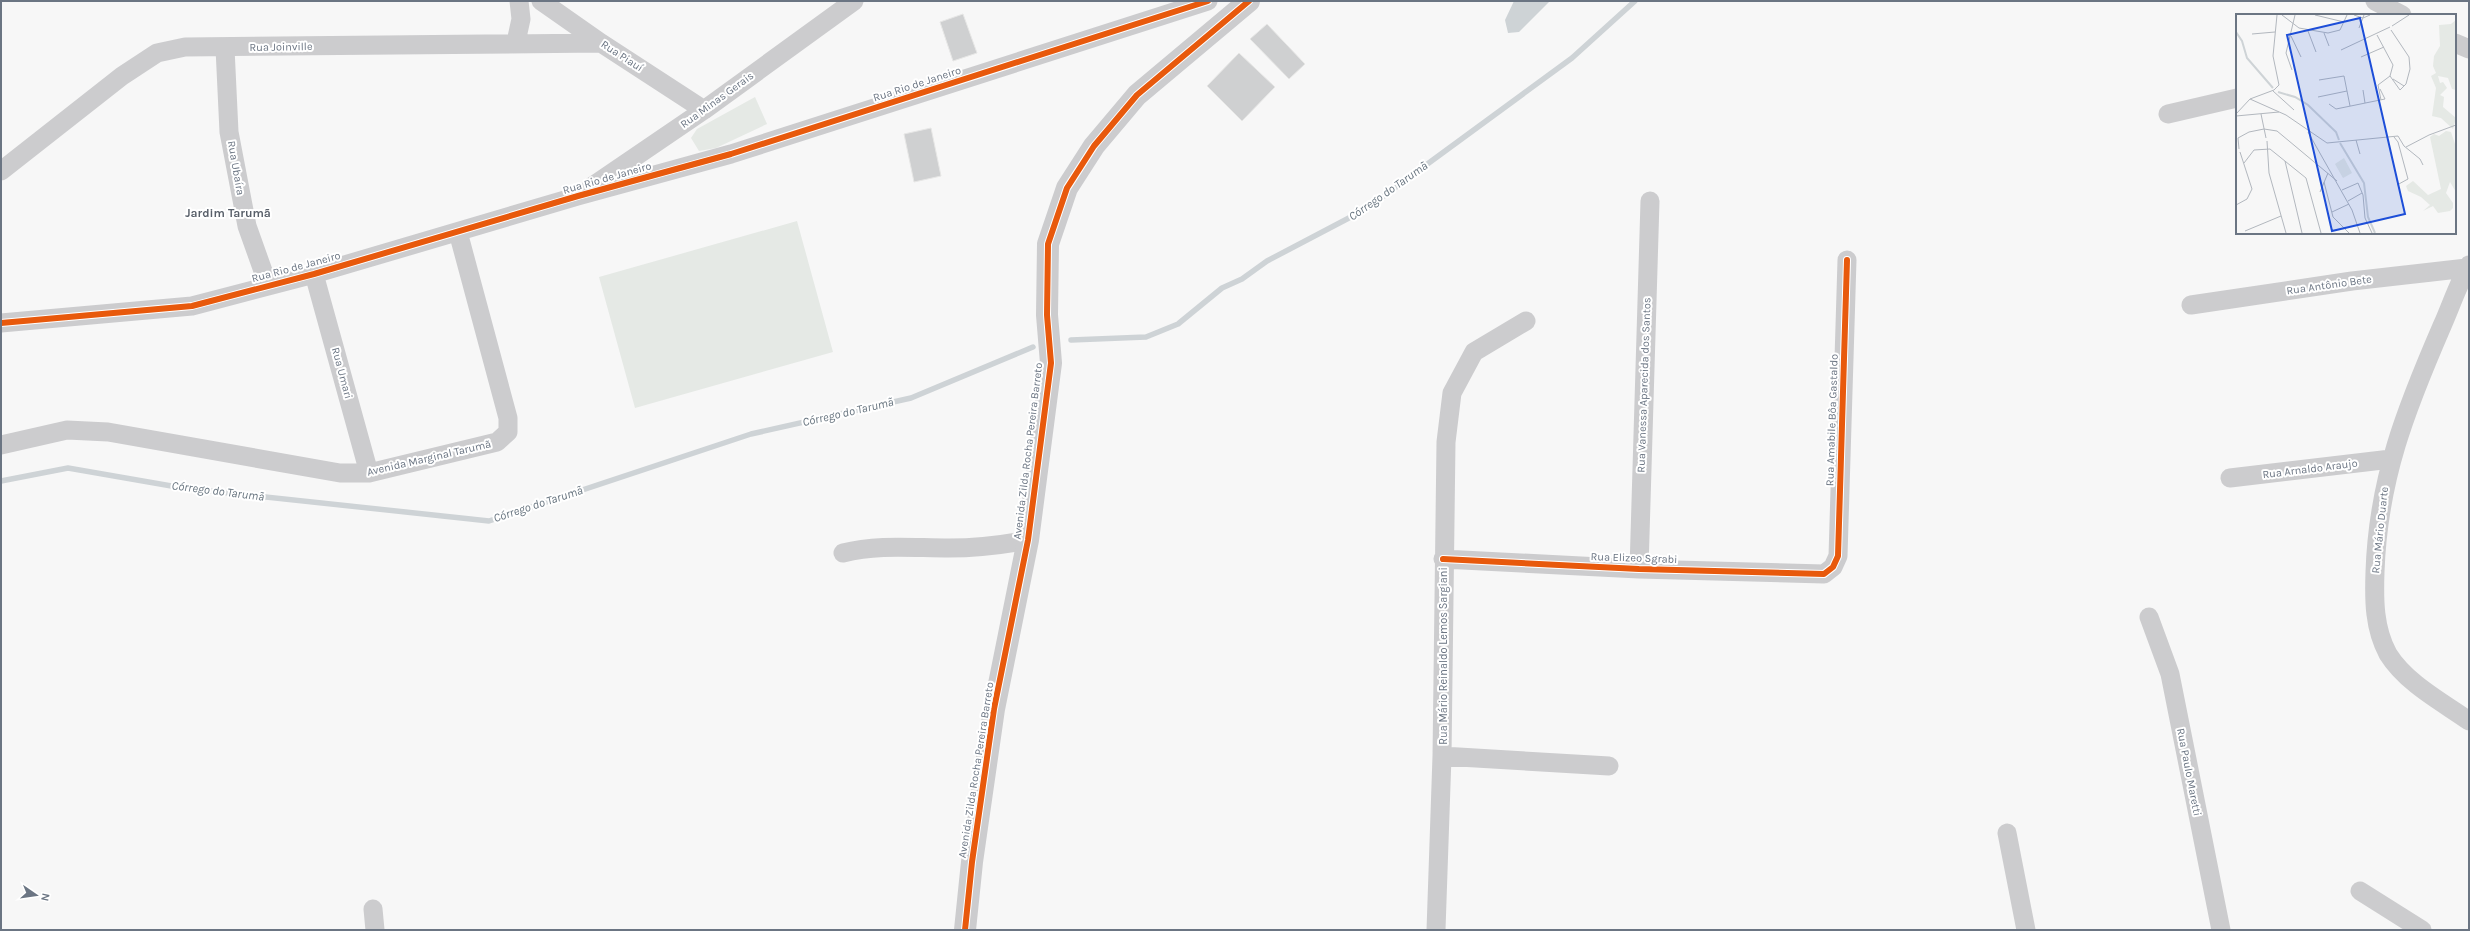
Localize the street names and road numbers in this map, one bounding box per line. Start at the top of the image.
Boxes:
street label: Rua Piauí [599,38,646,75]
street label: Rua Joinville [249,40,313,54]
street label: Rua Rio de Janeiro [871,64,963,104]
street label: Rua Minas Gerais [678,69,756,131]
street label: Rua Ubaíra [225,140,247,196]
street label: Rua Rio de Janeiro [561,159,653,197]
street label: Rua Rio de Janeiro [250,249,342,285]
street label: Rua Antônio Bete [2286,273,2373,297]
street label: Rua Vanessa Aparecida dos Santos [1634,297,1654,473]
street label: Rua Umari [329,346,355,400]
street label: Rua Amabile Bôa Gastaldo [1823,354,1841,486]
street label: Avenida Zilda Rocha Pereira Barreto [1011,362,1045,540]
street label: Avenida Marginal Tarumã [366,437,492,479]
street label: Rua Arnaldo Araujo [2262,457,2358,481]
street label: Rua Mário Duarte [2369,486,2391,574]
street label: Rua Elizeo Sgrabi [1590,550,1678,566]
street label: Rua Mário Reinaldo Lemos Sargiani [1437,567,1450,745]
street label: Avenida Zilda Rocha Pereira Barreto [956,681,996,859]
street label: Rua Paulo Maretti [2174,727,2204,817]

